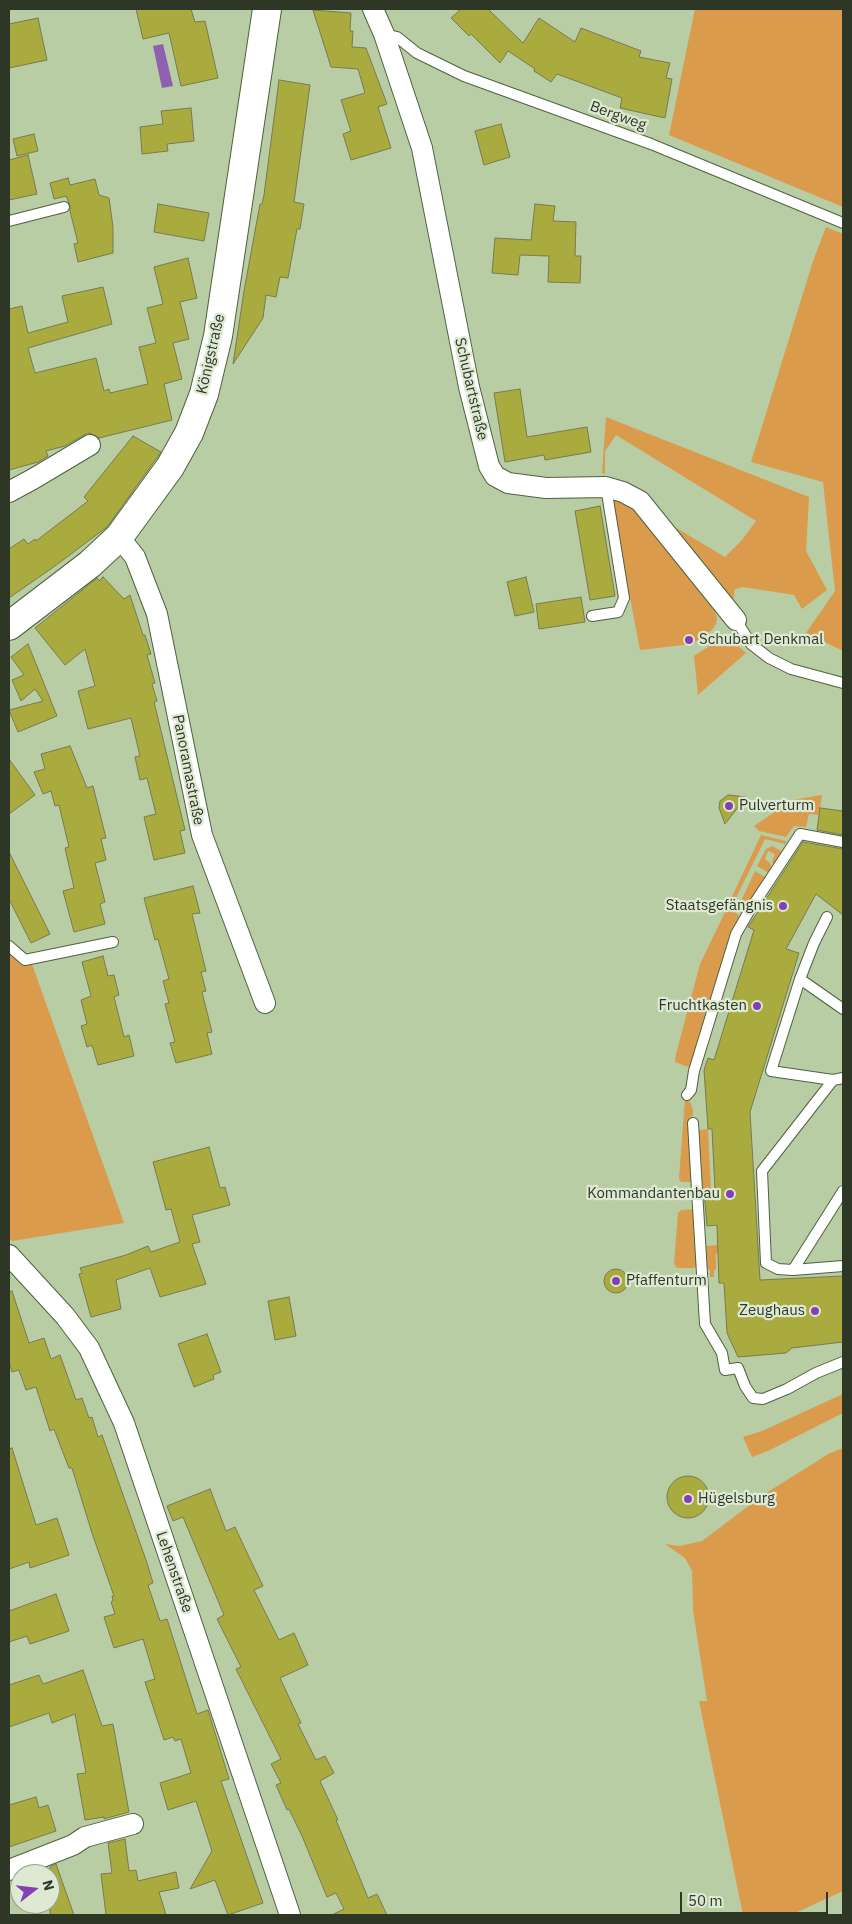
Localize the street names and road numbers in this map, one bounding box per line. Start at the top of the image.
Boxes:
street label: Bergweg [587,97,649,135]
street label: Königstraße [193,312,229,396]
street label: Schubartstraße [450,336,492,442]
street label: Panoramastraße [168,713,208,827]
street label: Lehenstraße [152,1529,196,1615]

